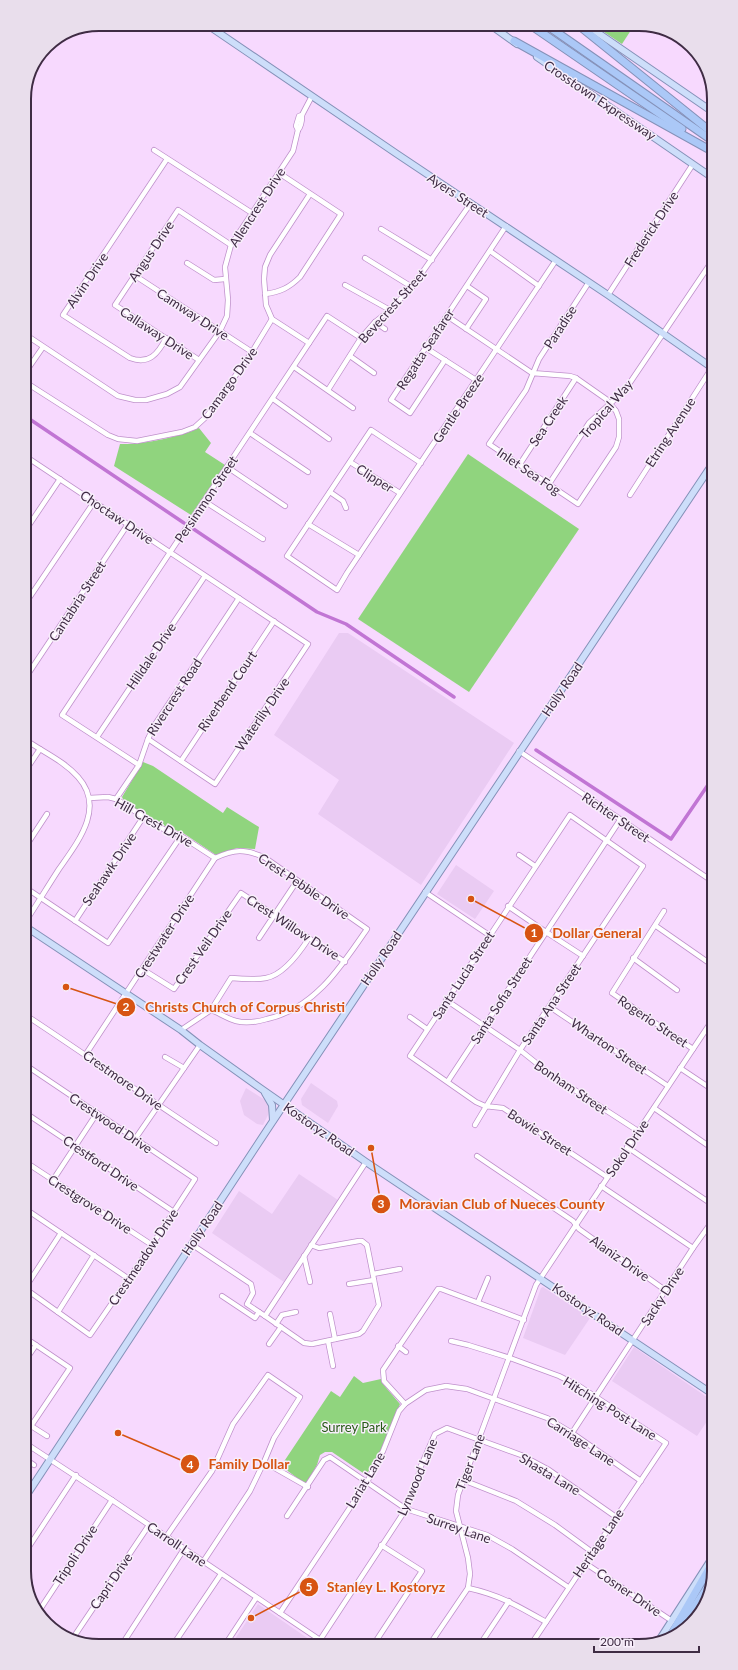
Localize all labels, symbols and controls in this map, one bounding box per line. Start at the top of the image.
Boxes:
street label: Crosstown Expressway [541,57,659,144]
street label: Allencrest Drive [225,164,289,250]
street label: Ayers Street [424,169,492,221]
street label: Frederick Drive [621,188,682,270]
street label: Angus Drive [125,217,177,284]
street label: Alvin Drive [63,249,111,311]
street label: Bevecrest Street [355,266,430,346]
street label: Camway Drive [154,285,232,343]
street label: Paradise [540,302,580,352]
street label: Callaway Drive [117,303,197,363]
street label: Regatta Seafarer [393,305,457,393]
street label: Camargo Drive [197,344,261,422]
street label: Gentle Breeze [429,370,487,446]
street label: Tropical Way [576,376,636,442]
street label: Sea Creek [525,393,571,449]
street label: Etring Avenue [642,394,698,470]
street label: Inlet Sea Fog [494,444,564,498]
street label: Persimmon Street [171,452,241,545]
street label: Clipper [353,460,397,496]
street label: Choctaw Drive [77,487,157,547]
street label: Cantabria Street [45,558,109,644]
street label: Hilldale Drive [123,619,179,692]
street label: Riverbend Court [194,647,260,734]
street label: Rivercrest Road [143,655,205,739]
street label: Holly Road [538,659,586,719]
street label: Waterlily Drive [232,674,293,754]
street label: Richter Street [579,789,653,846]
street label: Hill Crest Drive [112,794,196,850]
street label: Seahawk Drive [79,829,140,909]
street label: Crest Pebble Drive [255,850,353,923]
street label: Crestwater Drive [131,891,197,981]
street label: Crest Willow Drive [244,891,343,963]
street label: Crest Veil Drive [171,906,235,988]
callout: Dollar General [524,920,650,946]
text: Dollar General [552,924,642,941]
text: 1 [531,925,538,940]
street label: Holly Road [357,928,405,988]
street label: Santa Lucia Street [429,928,498,1022]
street label: Santa Sofia Street [467,953,535,1047]
street label: Santa Ana Street [518,960,584,1048]
street label: Rogerio Street [615,992,691,1051]
callout: Christs Church of Corpus Christi [116,994,353,1020]
text: Christs Church of Corpus Christi [145,998,345,1015]
text: 2 [123,999,130,1014]
street label: Wharton Street [568,1015,651,1078]
street label: Crestmore Drive [80,1046,166,1114]
street label: Bonham Street [531,1057,611,1118]
street label: Crestwood Drive [66,1089,156,1157]
street label: Kostoryz Road [281,1099,357,1159]
street label: Bowie Street [505,1105,575,1159]
street label: Sokol Drive [602,1116,652,1180]
street label: Crestford Drive [60,1132,142,1194]
street label: Crestgrove Drive [45,1171,135,1237]
callout: Moravian Club of Nueces County [371,1191,613,1217]
text: Moravian Club of Nueces County [399,1195,605,1212]
text: 3 [378,1196,385,1211]
street label: Holly Road [178,1198,226,1258]
street label: Crestmeadow Drive [105,1206,181,1308]
street label: Alaniz Drive [587,1232,653,1284]
street label: Sacky Drive [637,1263,687,1328]
street label: Kostoryz Road [549,1279,627,1339]
street label: Hitching Post Lane [560,1373,660,1443]
street label: Carriage Lane [544,1413,618,1469]
park label: Surrey Park [321,1419,387,1435]
street label: Tiger Lane [452,1431,488,1493]
street label: Lynwood Lane [394,1436,440,1518]
street label: Lariat Lane [342,1449,388,1511]
street label: Shasta Lane [517,1450,583,1498]
callout: Family Dollar [180,1451,298,1477]
text: Family Dollar [208,1455,290,1472]
text: 4 [187,1457,194,1472]
street label: Heritage Lane [569,1505,627,1580]
street label: Surrey Lane [425,1510,493,1547]
street label: Carroll Lane [144,1518,210,1570]
street label: Tripoli Drive [49,1521,101,1588]
street label: Capri Drive [86,1550,136,1612]
street label: Cosner Drive [594,1565,664,1620]
callout: Stanley L. Kostoryz [299,1574,453,1600]
text: Stanley L. Kostoryz [327,1578,446,1595]
text: 5 [306,1579,313,1594]
scale bar [594,1628,699,1654]
text: 200 m [600,1634,634,1649]

